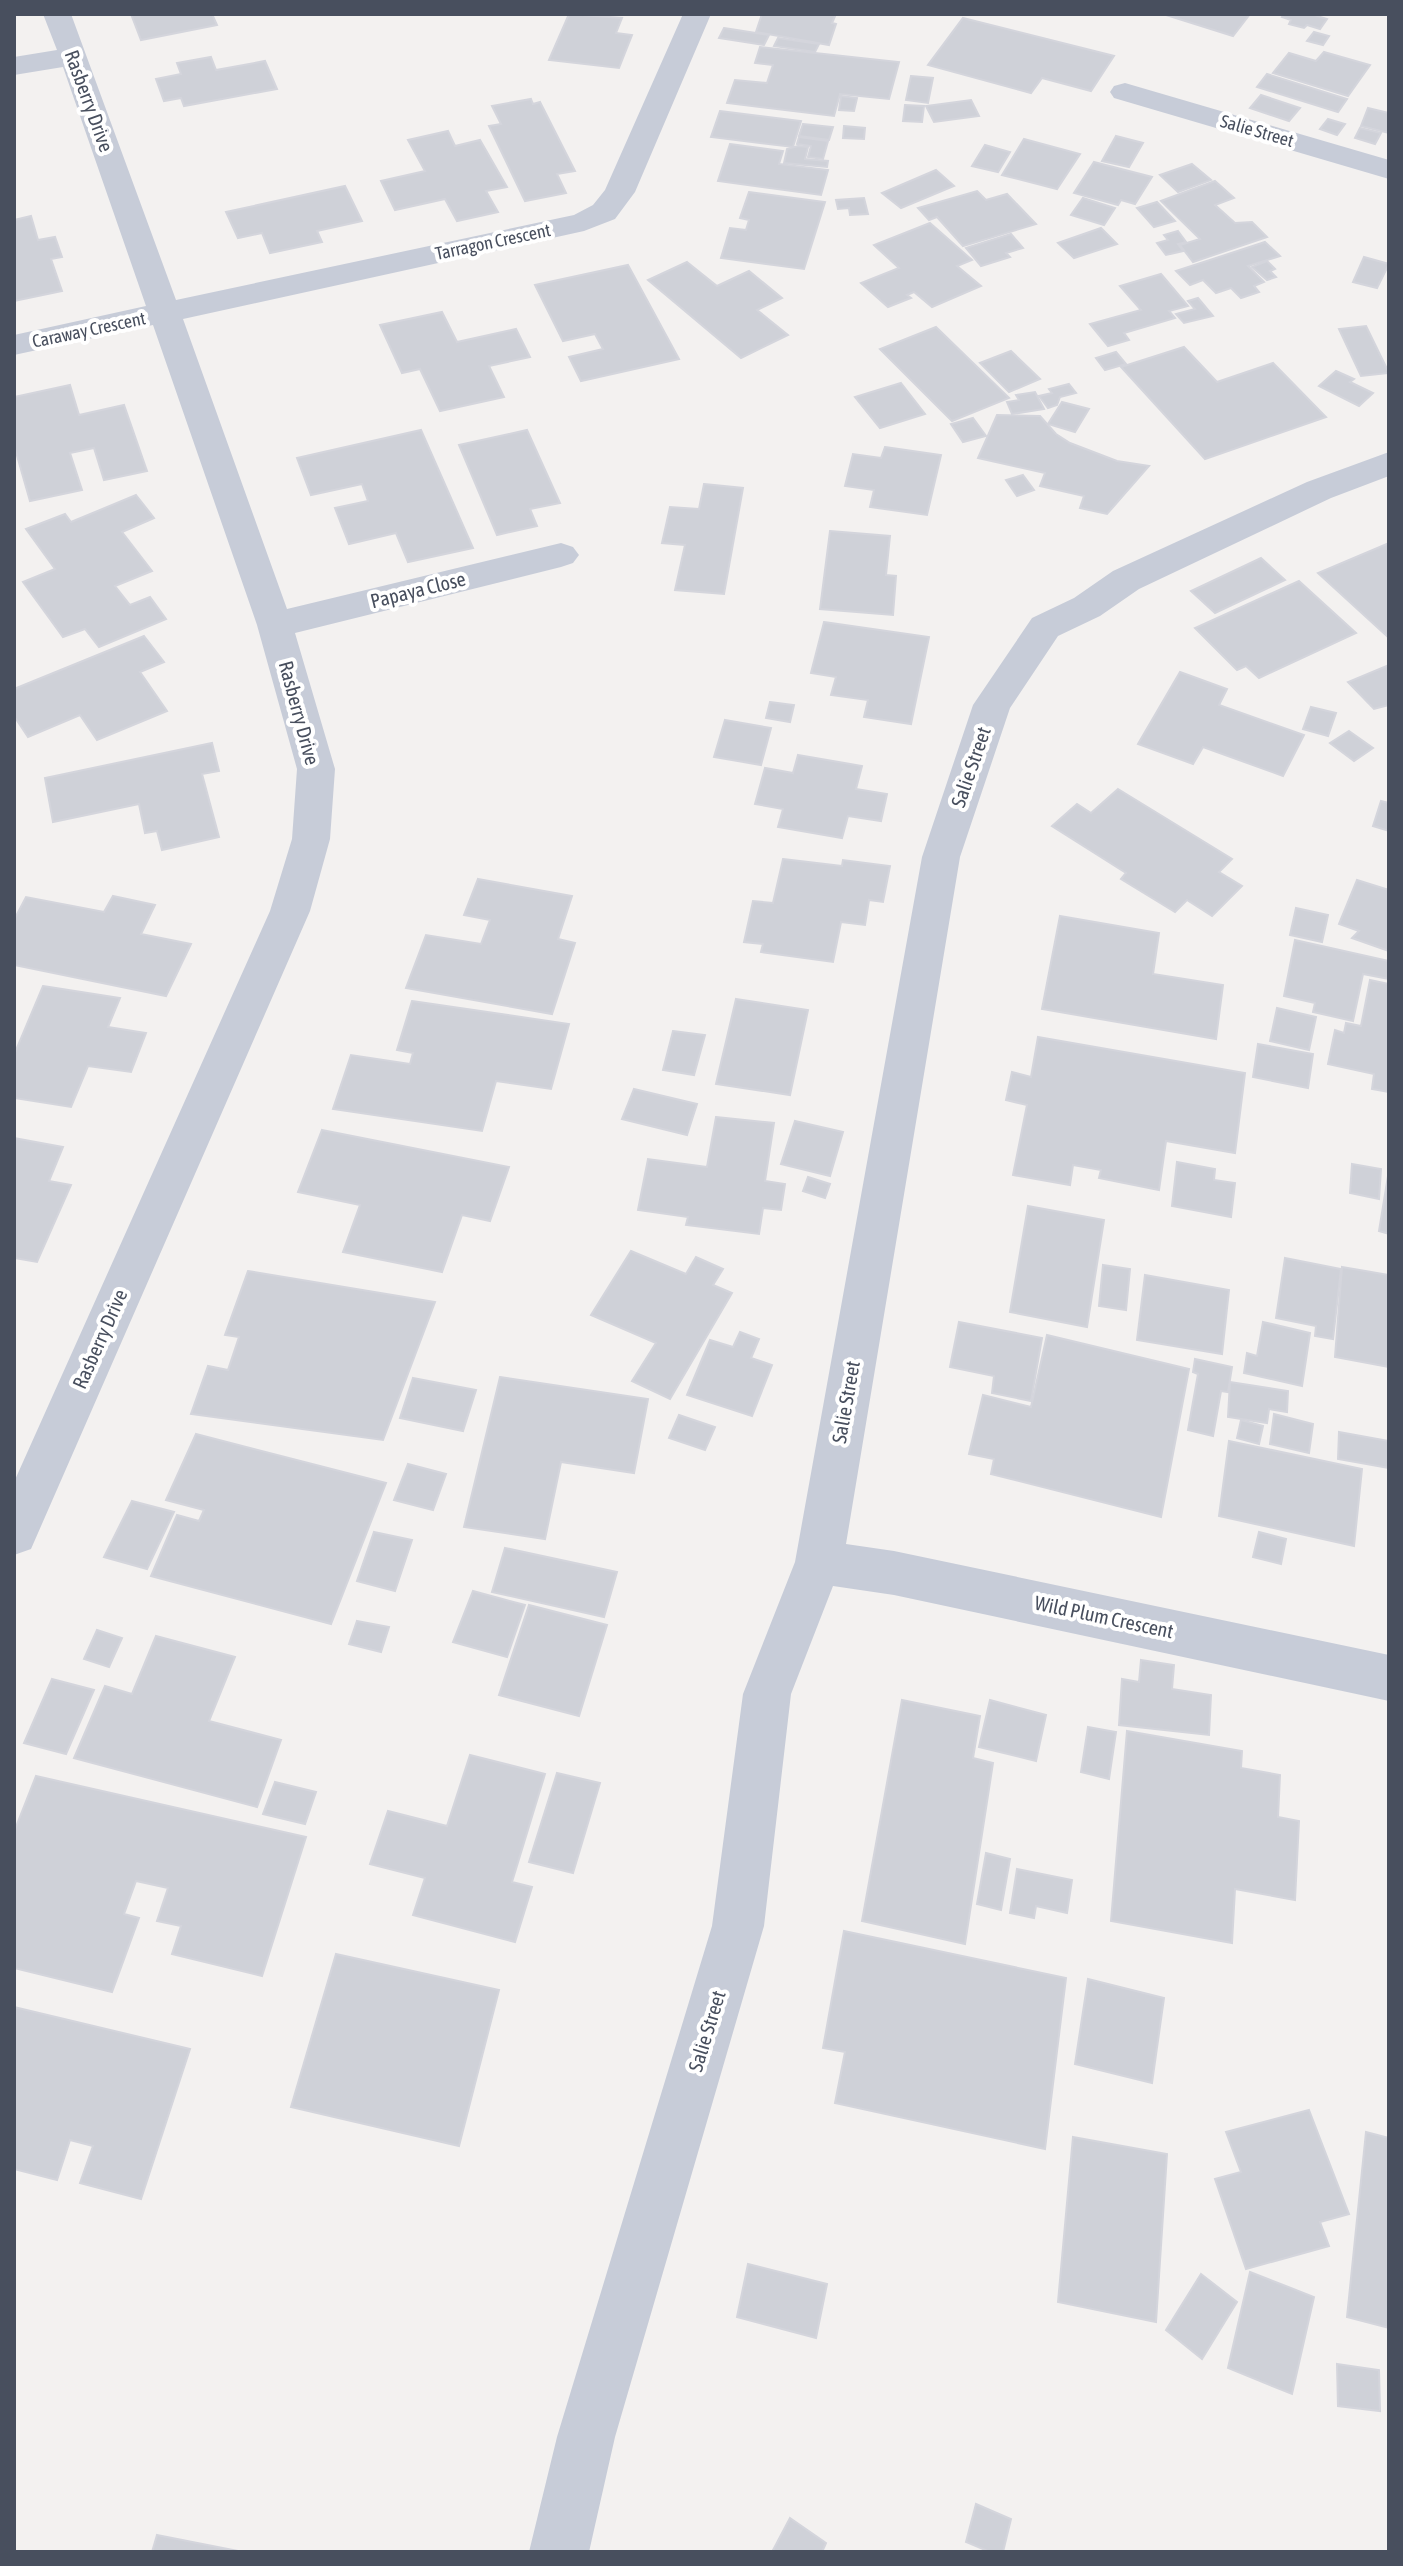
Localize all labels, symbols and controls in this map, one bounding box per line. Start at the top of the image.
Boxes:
street label: Rasberry Drive [60,47,118,155]
street label: Salie Street [1218,110,1296,151]
street label: Tarragon Crescent [433,219,552,264]
street label: Caraway Crescent [30,307,147,352]
street label: Papaya Close [368,567,468,612]
street label: Rasberry Drive [275,658,324,767]
street label: Salie Street [946,723,995,810]
street label: Rasberry Drive [67,1285,132,1392]
street label: Salie Street [827,1359,864,1445]
street label: Wild Plum Crescent [1033,1591,1176,1642]
street label: Salie Street [683,1987,730,2074]

